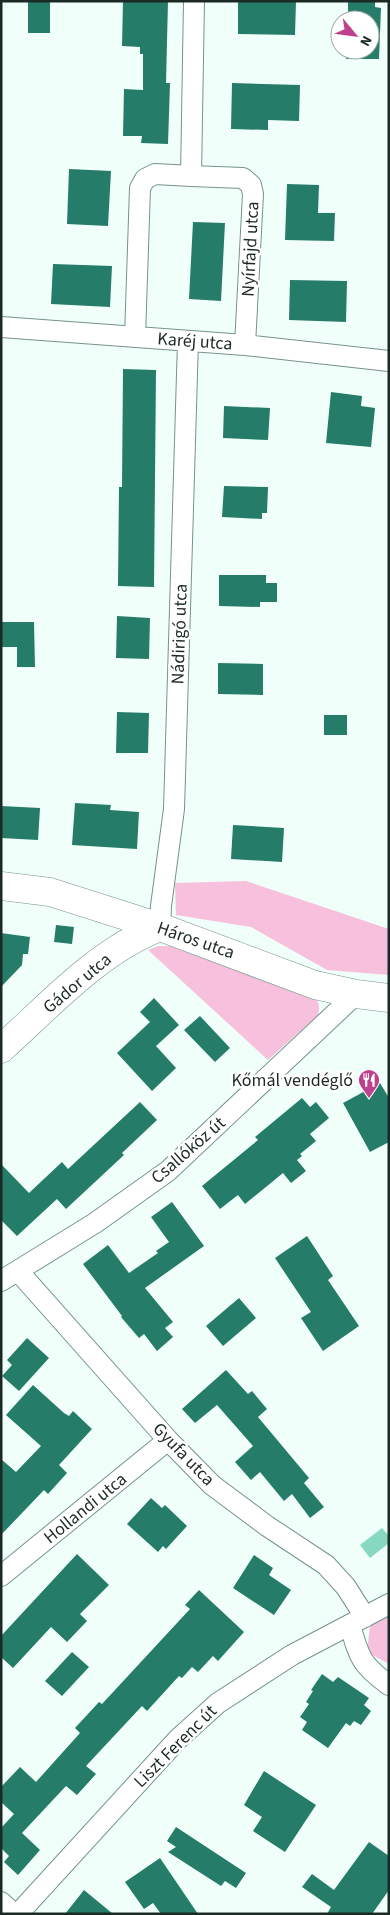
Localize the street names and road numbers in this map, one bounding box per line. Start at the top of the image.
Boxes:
street label: Nyírfajd utca [236,201,265,297]
street label: Karéj utca [157,326,233,357]
street label: Nádirigó utca [165,583,194,685]
street label: Háros utca [154,916,238,965]
street label: Gádor utca [38,947,117,1019]
street label: Csallóköz út [146,1111,231,1190]
street label: Gyufa utca [147,1417,220,1492]
street label: Hollandi utca [38,1467,132,1550]
street label: Liszt Ferenc út [128,1699,222,1793]

